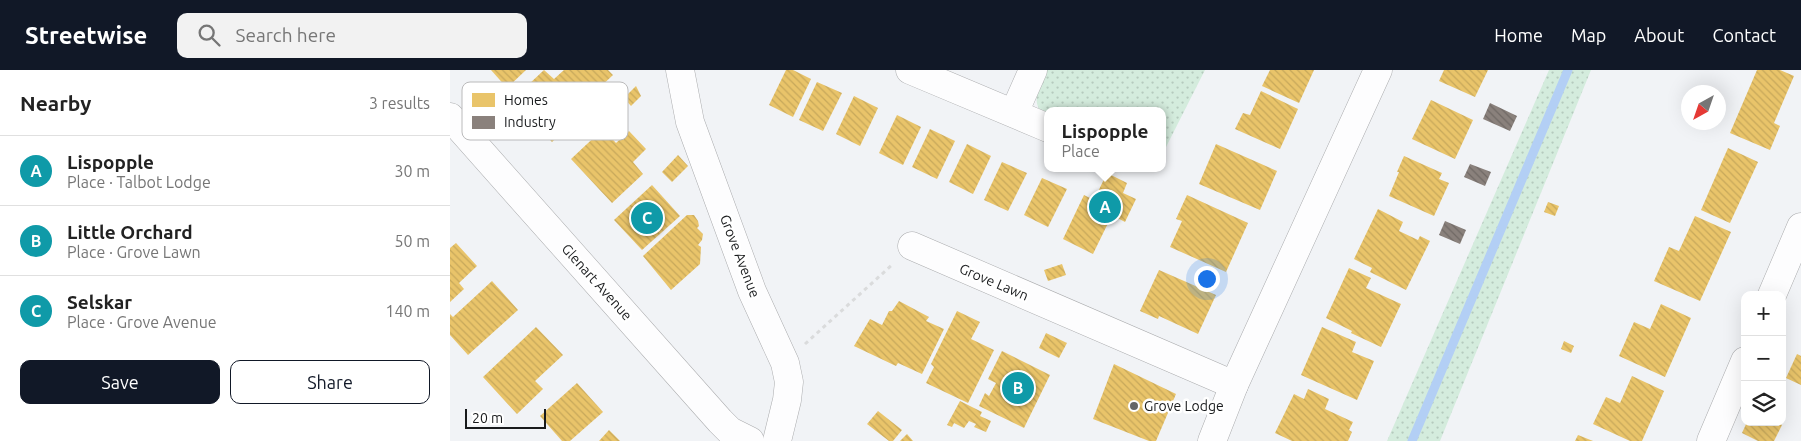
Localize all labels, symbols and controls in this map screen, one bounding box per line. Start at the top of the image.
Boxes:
search box [177,13,527,58]
icon: search [195,21,223,49]
text: Streetwise [25,22,147,49]
text: Search here [235,24,336,46]
text: Home [1494,25,1543,45]
text: Map [1571,25,1606,45]
text: About [1634,25,1684,45]
text: Contact [1712,25,1776,45]
legend [462,82,628,140]
north arrow [1681,85,1726,130]
text: Nearby [20,91,91,115]
text: Homes [504,92,548,108]
text: 3 results [369,94,430,112]
popup [1044,107,1166,172]
text: Industry [504,114,556,130]
text: Lispopple [1062,120,1148,142]
text: Place [1062,142,1100,160]
text: Lispopple [67,151,154,173]
text: A [30,162,42,180]
text: 30 m [394,162,430,180]
text: Place · Talbot Lodge [67,173,211,191]
pin: A [1089,188,1121,226]
pin: C [631,199,663,237]
street label: Grove Avenue [717,212,763,300]
text: Little Orchard [67,221,193,243]
text: B [31,232,41,250]
text: 50 m [394,232,430,250]
street label: Glenart Avenue [559,241,635,323]
text: Place · Grove Lawn [67,243,201,261]
street label: Grove Lawn [957,260,1031,304]
your location [1194,266,1220,292]
text: Selskar [67,291,132,313]
map controls [1741,291,1786,426]
button: + [1741,291,1786,336]
text: C [31,302,41,320]
text: 140 m [385,302,430,320]
text: Place · Grove Avenue [67,313,217,331]
button: − [1741,336,1786,381]
button: Save [20,360,220,404]
button: Share [230,360,430,404]
pin: B [1002,369,1034,407]
button: layers [1741,381,1786,426]
place label: Grove Lodge [1144,398,1224,414]
marker: Grove Lodge [1128,400,1140,412]
scale bar [465,406,546,429]
text: 20 m [472,410,503,426]

